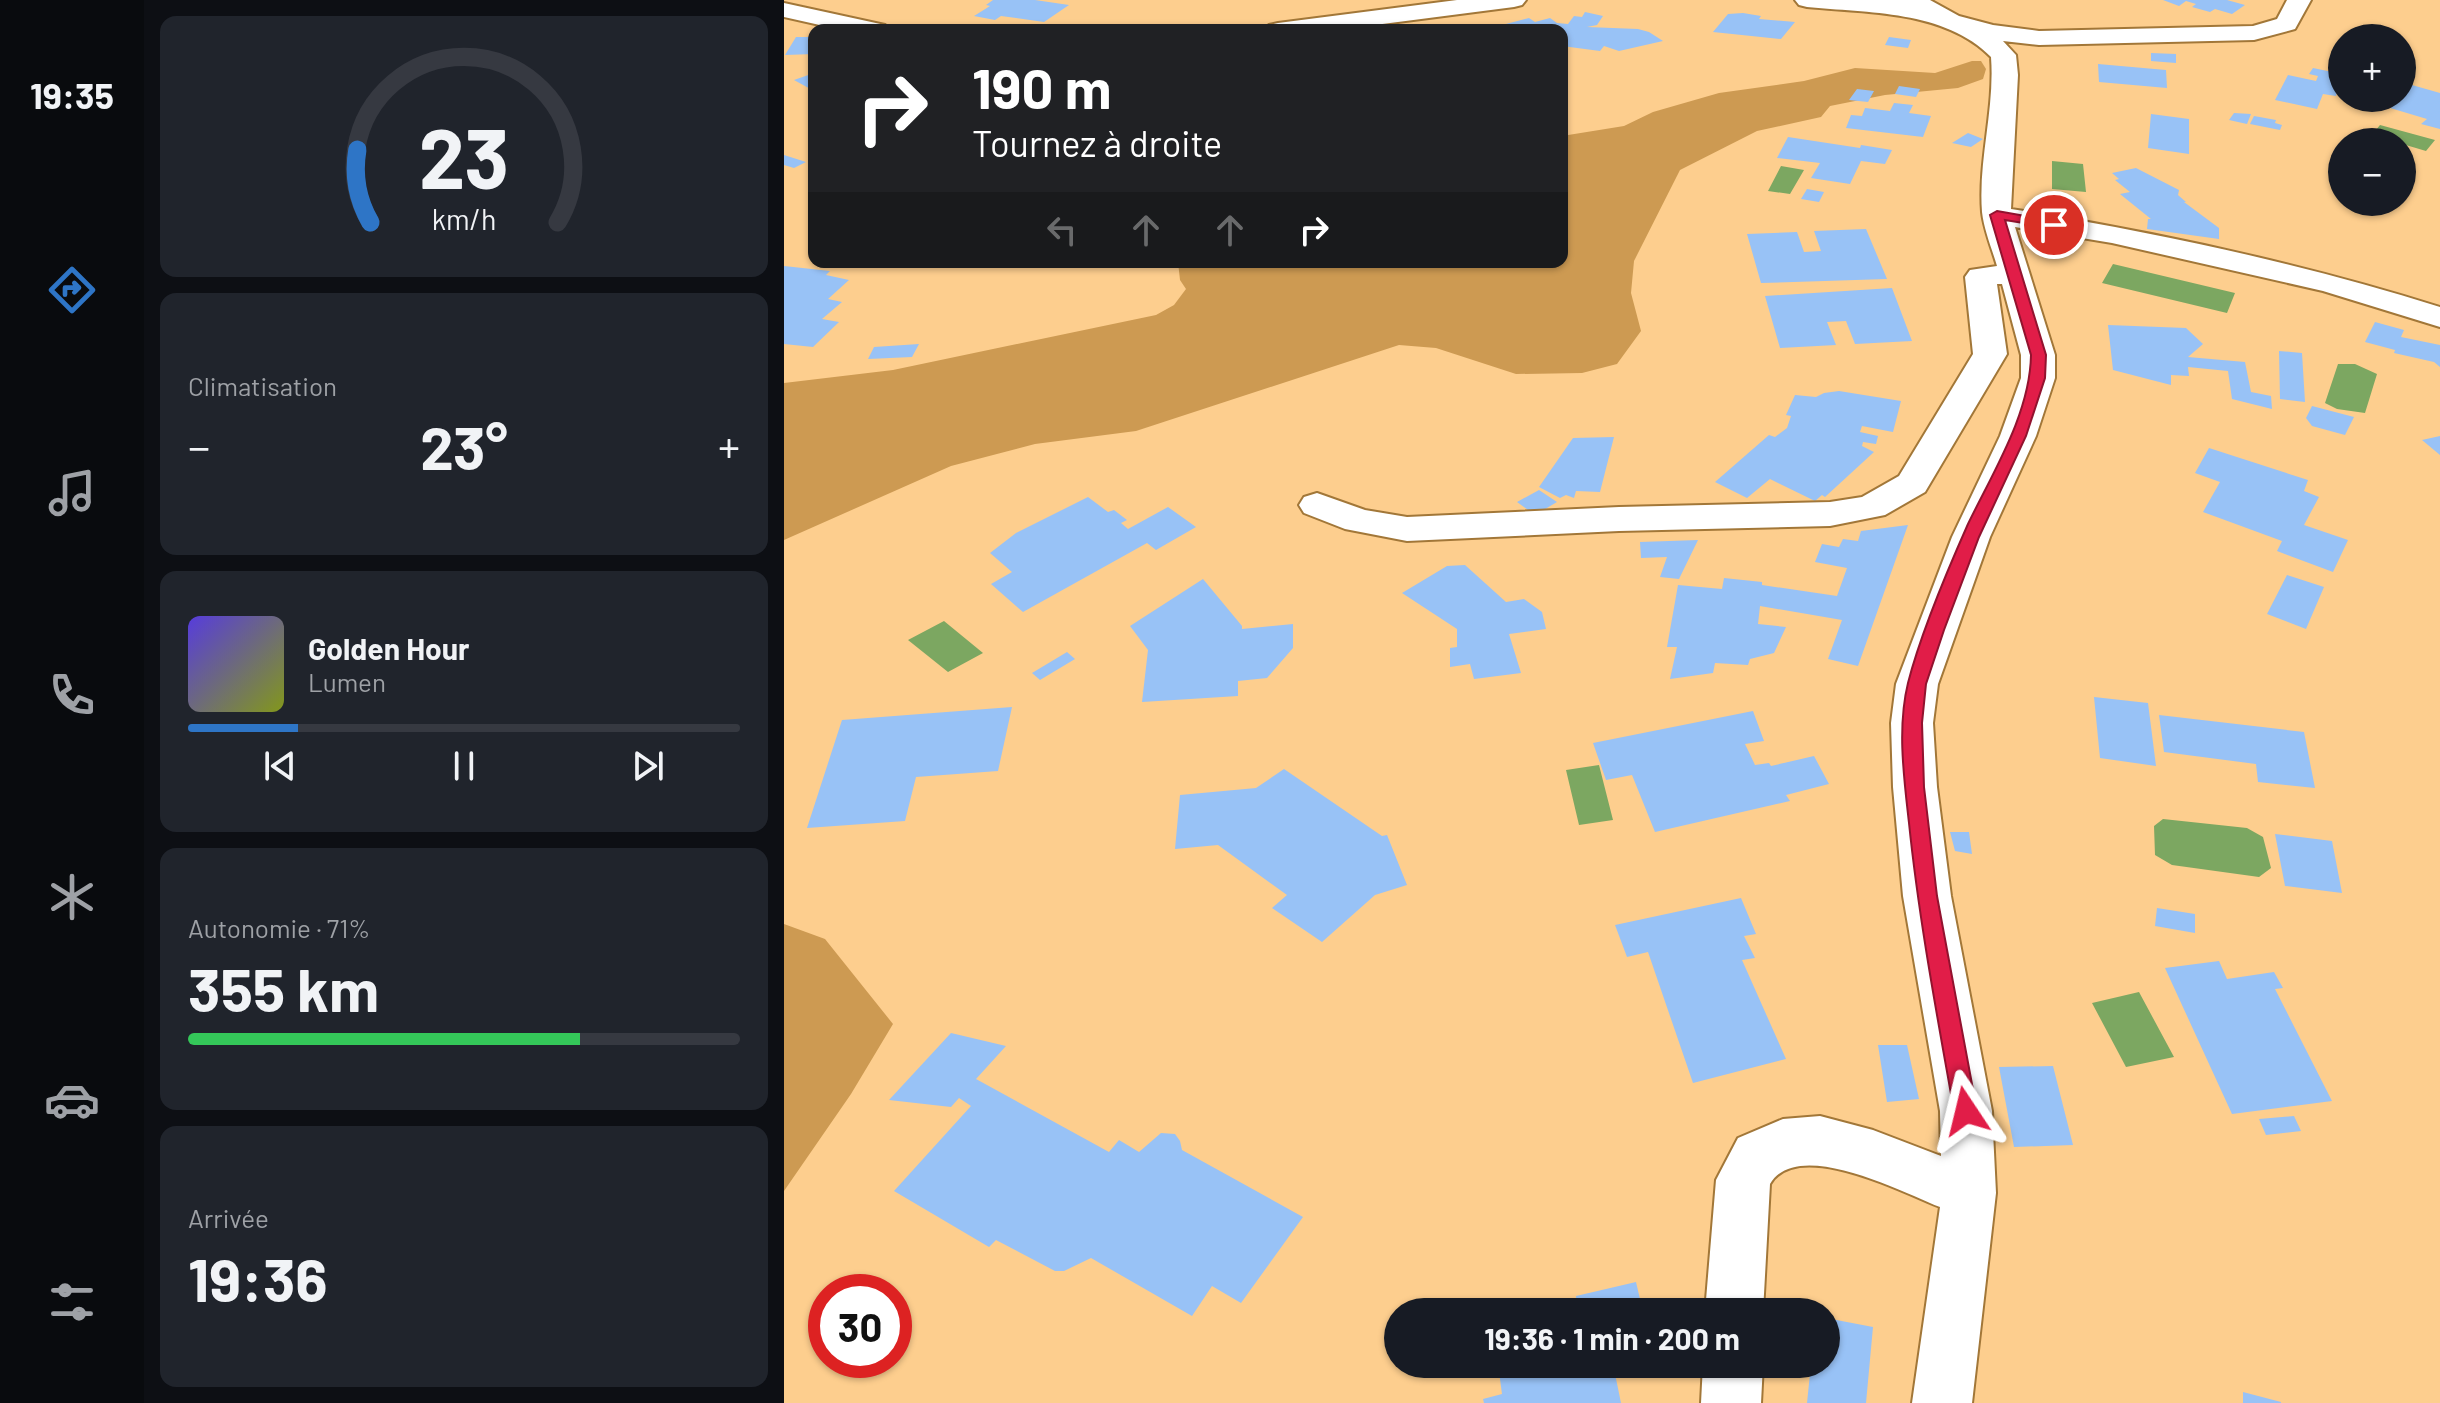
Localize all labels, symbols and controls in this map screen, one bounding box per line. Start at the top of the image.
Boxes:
map controls [2328,24,2416,216]
button: + [2328,24,2416,112]
text: 190 m [972,53,1111,120]
icon: right [840,56,944,160]
text: 19:35 [30,73,114,116]
text: 23 [419,105,509,205]
text: Tournez à droite [972,121,1222,164]
button: − [2328,128,2416,216]
pin [2020,191,2088,259]
text: km/h [432,201,496,236]
icon: arrive [2032,203,2076,247]
icon: left [1040,208,1084,252]
icon: ahead [1124,208,1168,252]
icon: ahead [1208,208,1252,252]
icon: right [1292,208,1336,252]
icon: directions [44,262,100,318]
text: Climatisation [188,370,337,401]
text: 23° [420,410,508,482]
text: − [188,419,210,472]
text: + [718,419,740,472]
icon: music [44,465,100,521]
text: Golden Hour [308,630,470,666]
text: Lumen [308,666,386,697]
icon: phone [44,667,100,723]
icon: previous [258,744,302,788]
icon: pause [442,744,486,788]
icon: next [626,744,670,788]
icon: climate [44,869,100,925]
text: Autonomie · 71% [188,912,370,943]
text: 355 km [188,952,379,1024]
position arrow [1924,1069,2008,1153]
icon: car [44,1072,100,1128]
text: Arrivée [188,1202,269,1233]
text: 19:36 [188,1242,328,1314]
icon: filters [44,1274,100,1330]
speed limit sign: 30 [808,1274,912,1378]
text: 19:36 · 1 min · 200 m [1484,1320,1740,1356]

